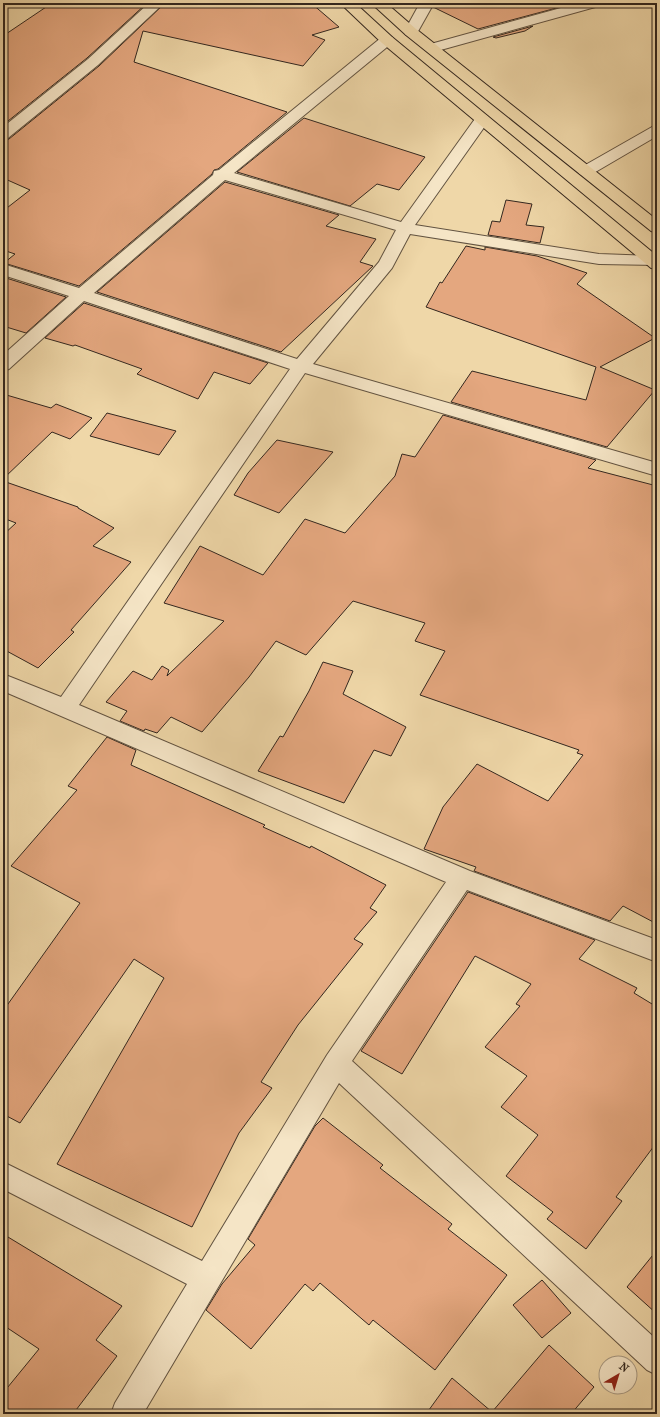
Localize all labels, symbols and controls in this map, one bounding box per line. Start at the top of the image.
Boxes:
north arrow [598,1355,638,1395]
text: N [617,1360,632,1376]

